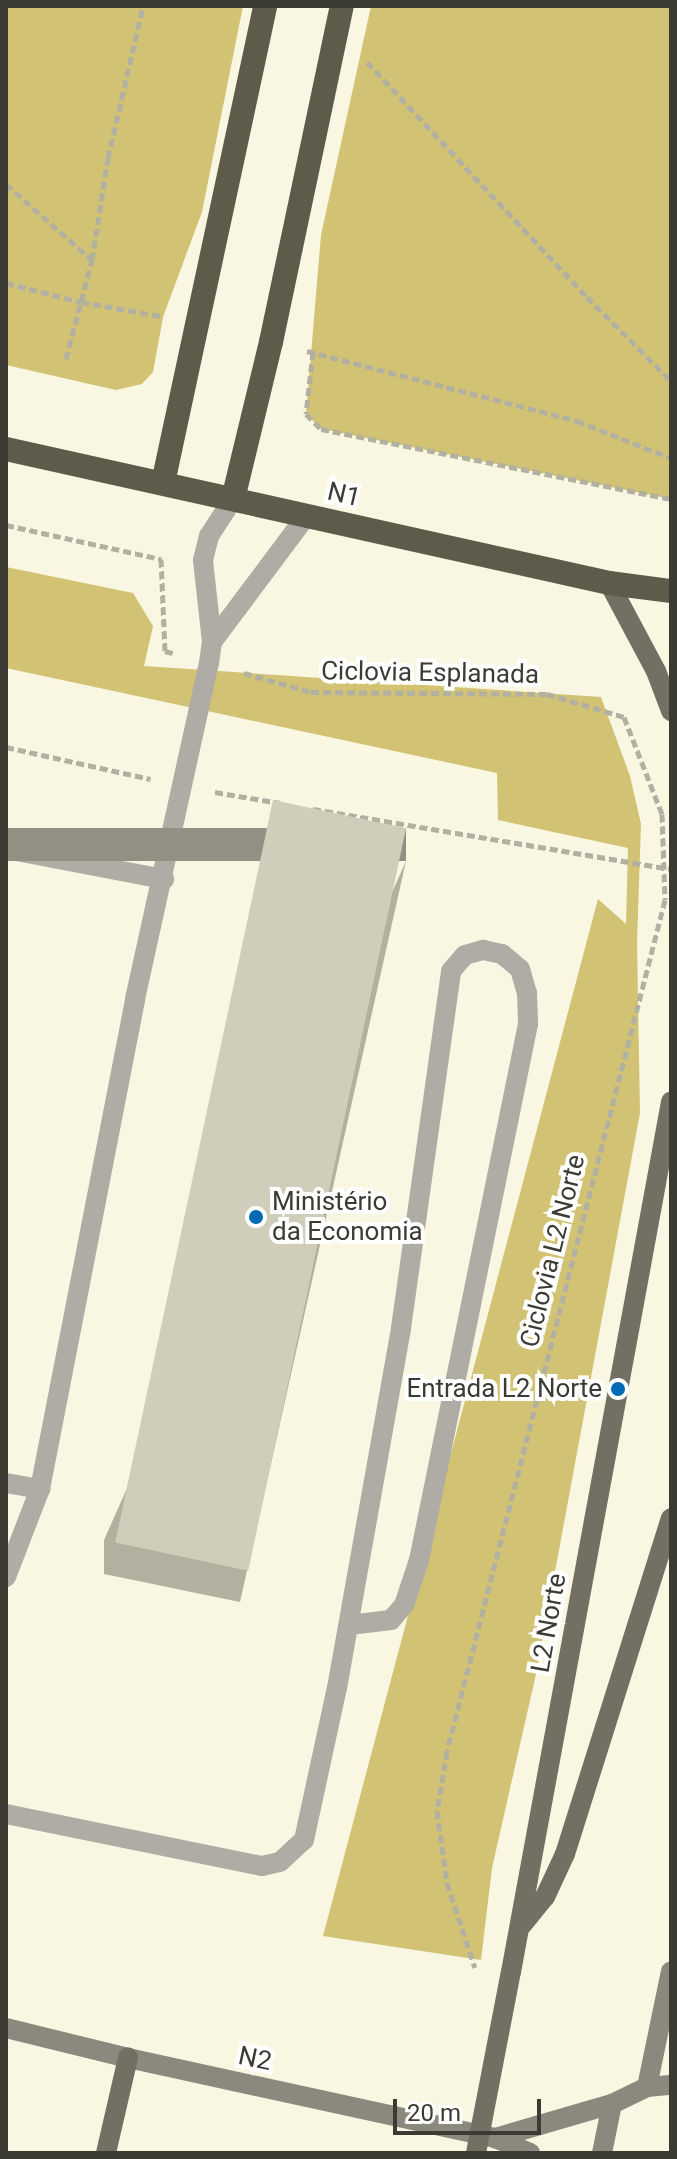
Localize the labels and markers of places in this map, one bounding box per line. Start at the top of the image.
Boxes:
place label: Ministério da Economia [272,1186,423,1248]
marker: Ministério da Economia [247,1208,265,1226]
place label: Entrada L2 Norte [406,1373,602,1405]
marker: Entrada L2 Norte [609,1380,627,1398]

